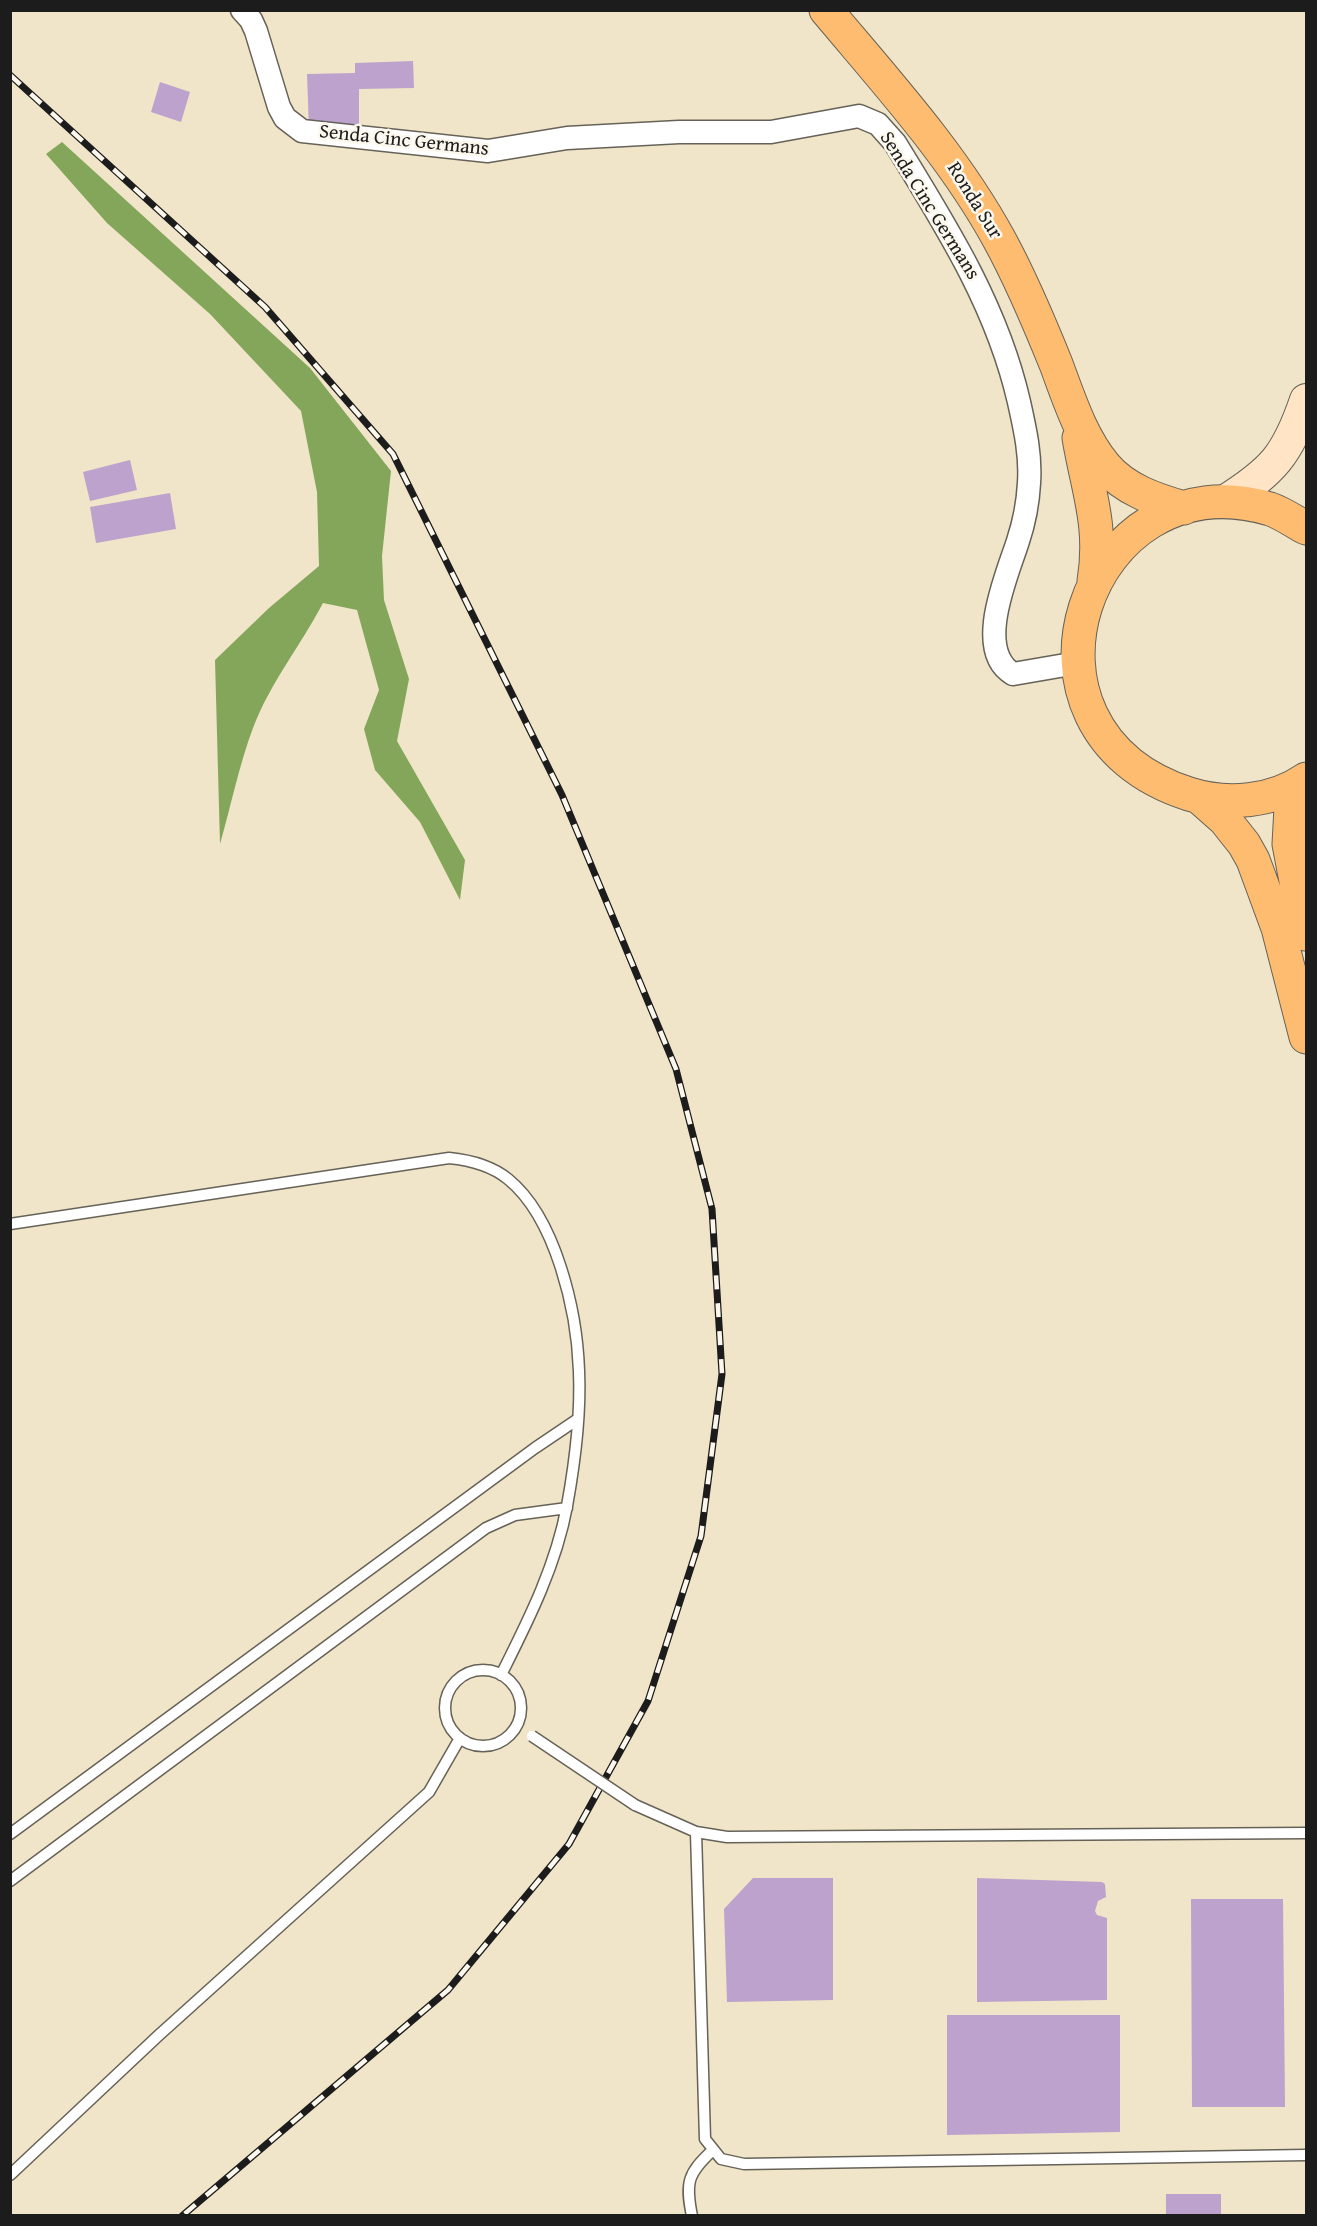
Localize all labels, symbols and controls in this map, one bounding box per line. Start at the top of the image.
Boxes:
street label: Senda Cinc Germans [318,120,490,162]
street label: Senda Cinc Germans [874,127,984,285]
street label: Ronda Sur [941,158,1007,244]

